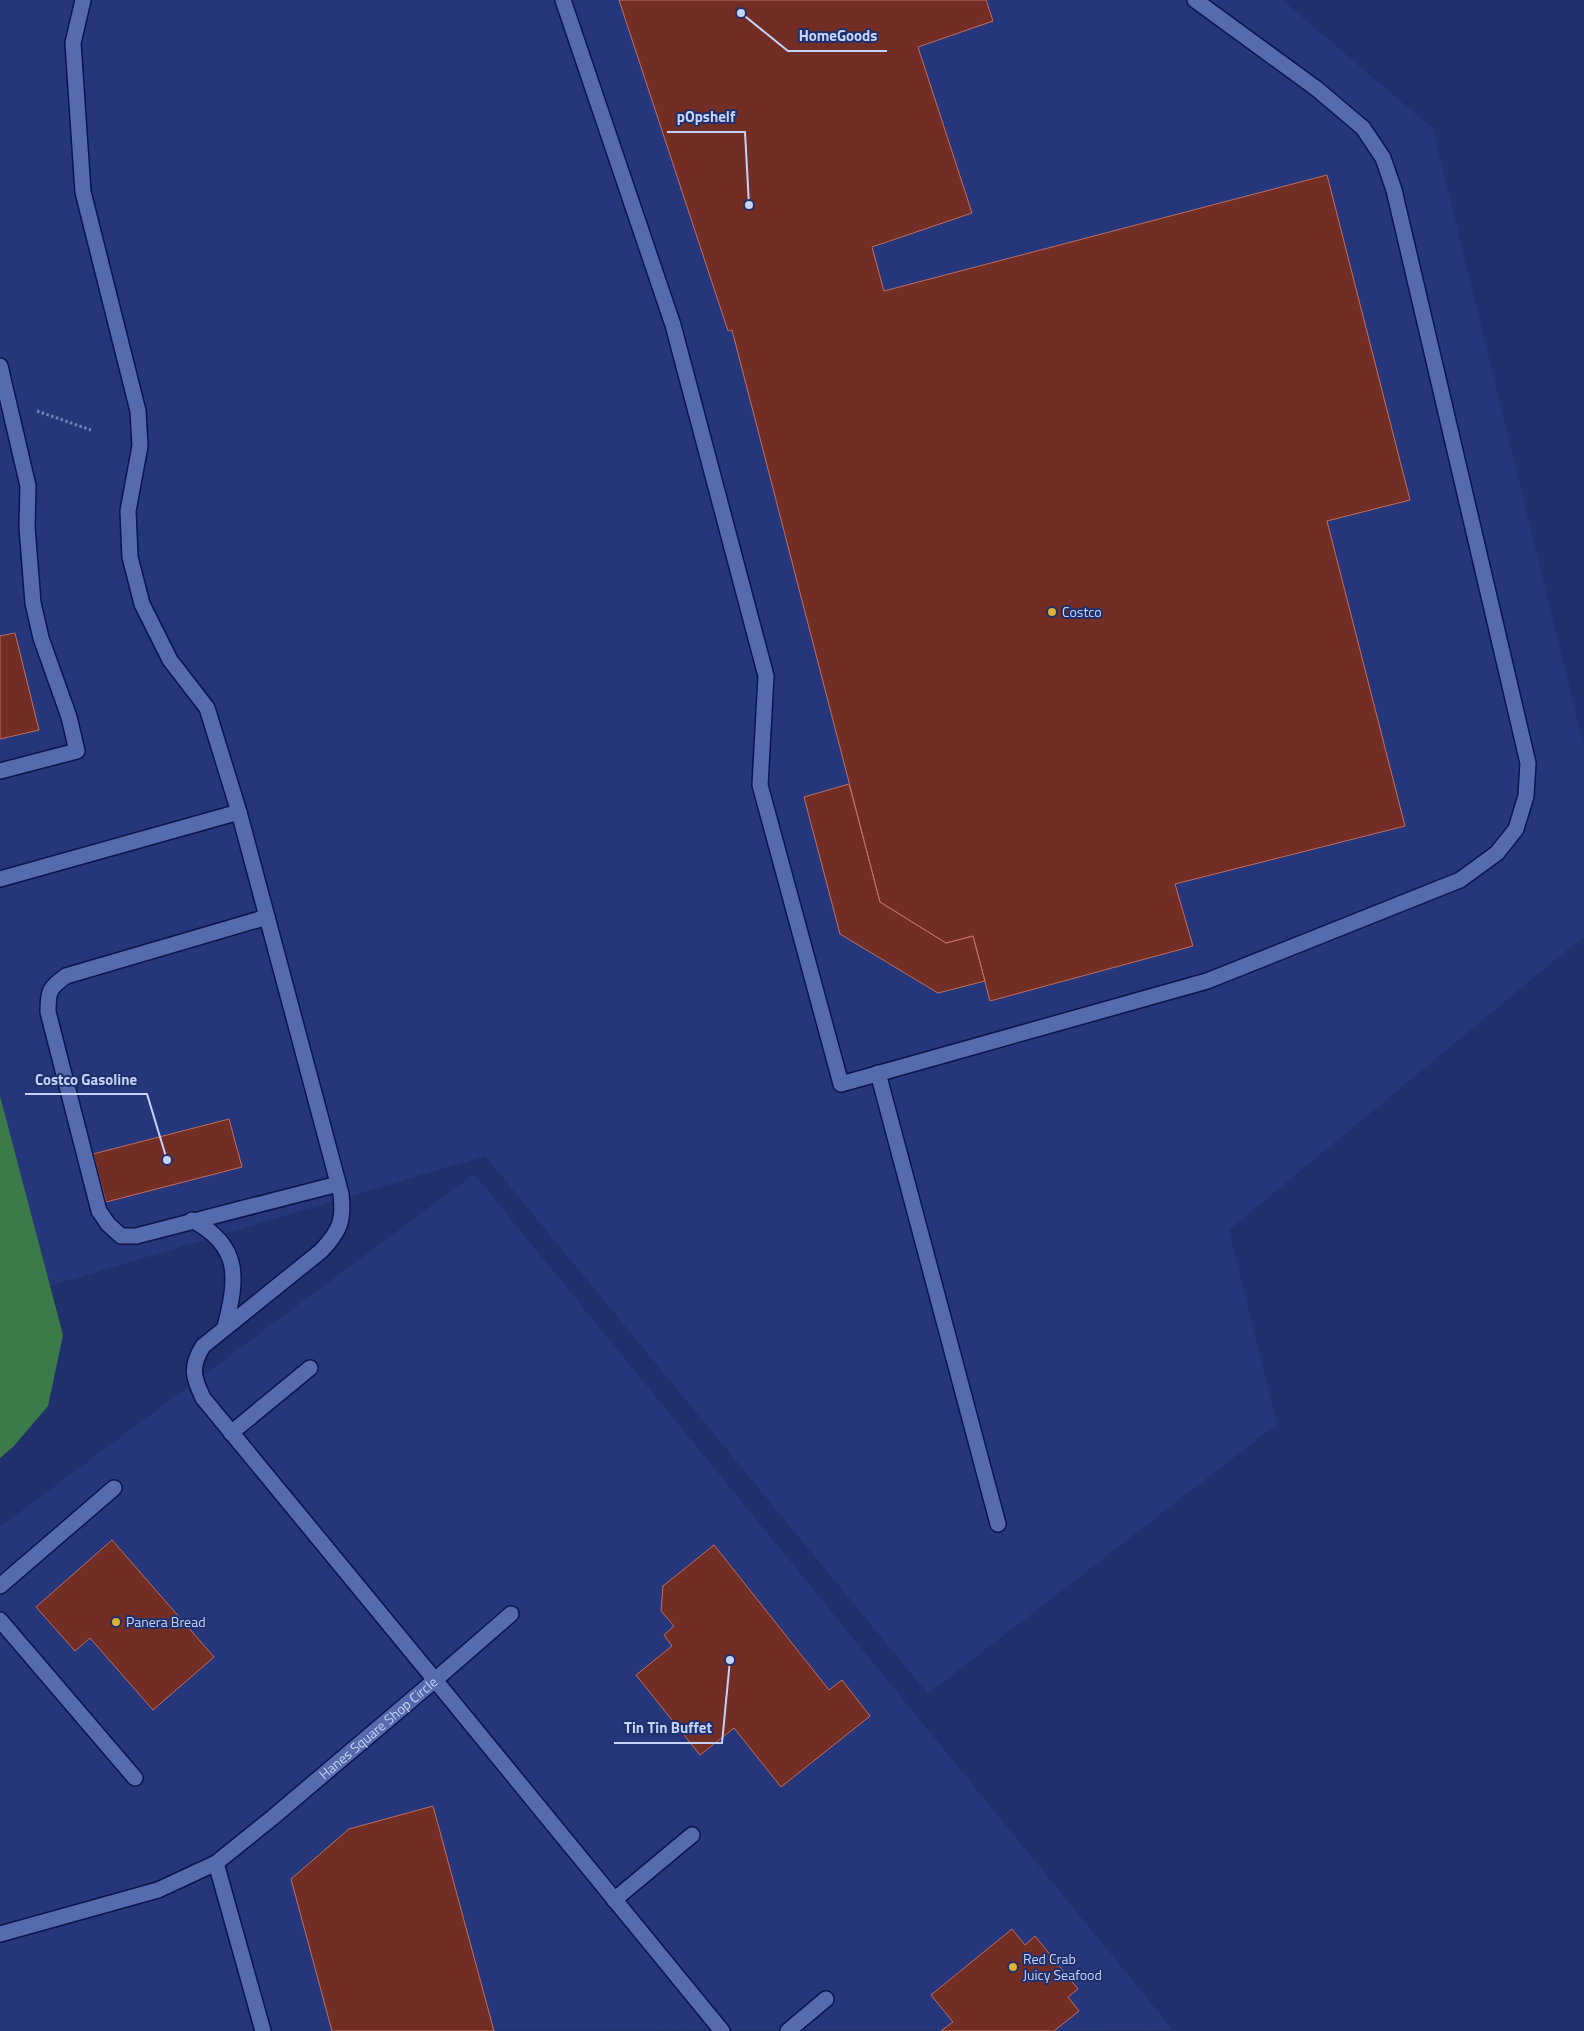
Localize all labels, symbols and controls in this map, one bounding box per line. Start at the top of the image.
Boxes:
callout: HomeGoods [788,21,887,51]
text: HomeGoods [799,24,877,47]
callout: pOpshelf [667,102,745,132]
text: pOpshelf [677,105,736,128]
place label: Costco [1062,601,1102,622]
marker: Costco [1046,606,1058,618]
callout: Costco Gasoline [25,1064,147,1094]
text: Costco Gasoline [35,1068,137,1091]
place label: Panera Bread [126,1611,206,1632]
marker: Panera Bread [110,1616,122,1628]
street label: Hanes Square Shop Circle [314,1671,442,1784]
callout: Tin Tin Buffet [614,1713,722,1743]
text: Tin Tin Buffet [624,1716,712,1739]
place label: Red Crab Juicy Seafood [1023,1948,1102,1985]
marker: Red Crab Juicy Seafood [1007,1961,1019,1973]

